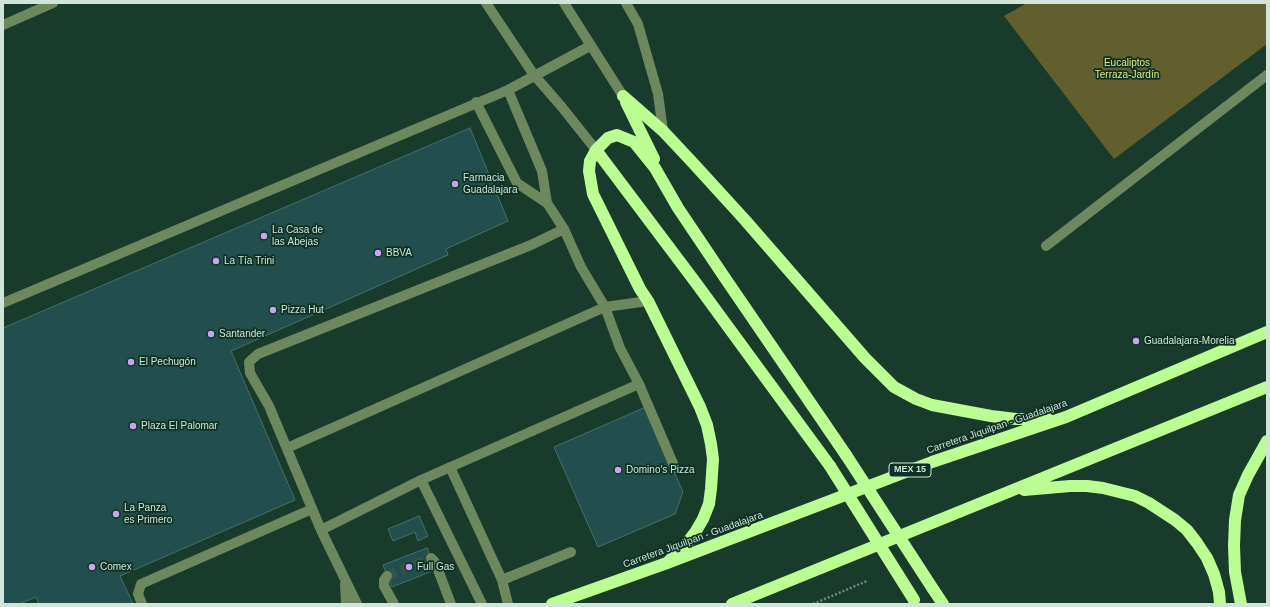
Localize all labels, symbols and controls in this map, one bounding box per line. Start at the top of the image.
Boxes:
park label: Eucaliptos Terraza-Jardín [1095,57,1159,80]
place label: Farmacia Guadalajara [463,172,517,196]
marker: Farmacia Guadalajara [450,179,460,189]
place label: La Casa de las Abejas [272,224,323,248]
marker: La Casa de las Abejas [259,231,269,241]
place label: BBVA [386,247,412,259]
marker: BBVA [373,248,383,258]
place label: La Tía Trini [224,255,274,267]
marker: La Tía Trini [211,256,221,266]
place label: Pizza Hut [281,304,324,316]
marker: Pizza Hut [268,305,278,315]
place label: Santander [219,328,265,340]
marker: Santander [206,329,216,339]
place label: Guadalajara-Morelia [1144,335,1235,347]
marker: Guadalajara-Morelia [1131,336,1141,346]
place label: El Pechugón [139,356,196,368]
marker: El Pechugón [126,357,136,367]
street label: Carretera Jiquilpan - Guadalajara [925,397,1069,457]
place label: Plaza El Palomar [141,420,218,432]
marker: Plaza El Palomar [128,421,138,431]
road number: MEX 15 [889,463,931,477]
place label: Domino's Pizza [626,464,695,476]
marker: Domino's Pizza [613,465,623,475]
place label: La Panza es Primero [124,502,172,526]
marker: La Panza es Primero [111,509,121,519]
street label: Carretera Jiquilpan - Guadalajara [621,509,765,571]
place label: Comex [100,561,132,573]
place label: Full Gas [417,561,454,573]
marker: Comex [87,562,97,572]
marker: Full Gas [404,562,414,572]

